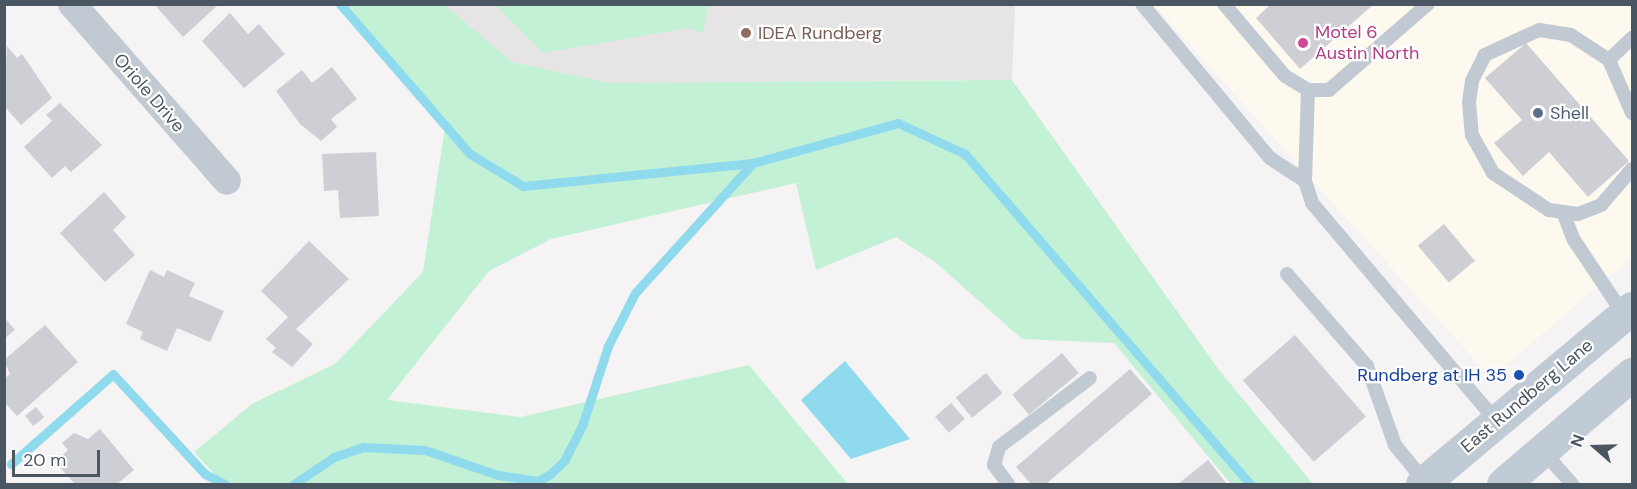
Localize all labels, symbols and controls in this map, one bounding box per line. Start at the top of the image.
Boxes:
place label: IDEA Rundberg [758,22,882,44]
place label: Motel 6 Austin North [1315,22,1419,64]
marker: IDEA Rundberg [739,26,753,40]
marker: Motel 6 Austin North [1296,36,1310,50]
street label: Oriole Drive [109,49,189,137]
place label: Shell [1550,102,1589,124]
marker: Shell [1531,106,1545,120]
street label: East Rundberg Lane [1457,334,1597,458]
place label: Rundberg at IH 35 [1357,364,1507,386]
marker: Rundberg at IH 35 [1512,368,1526,382]
north arrow [1565,417,1625,477]
text: N [1566,432,1589,450]
scale bar [15,438,104,476]
text: 20 m [23,448,66,472]

